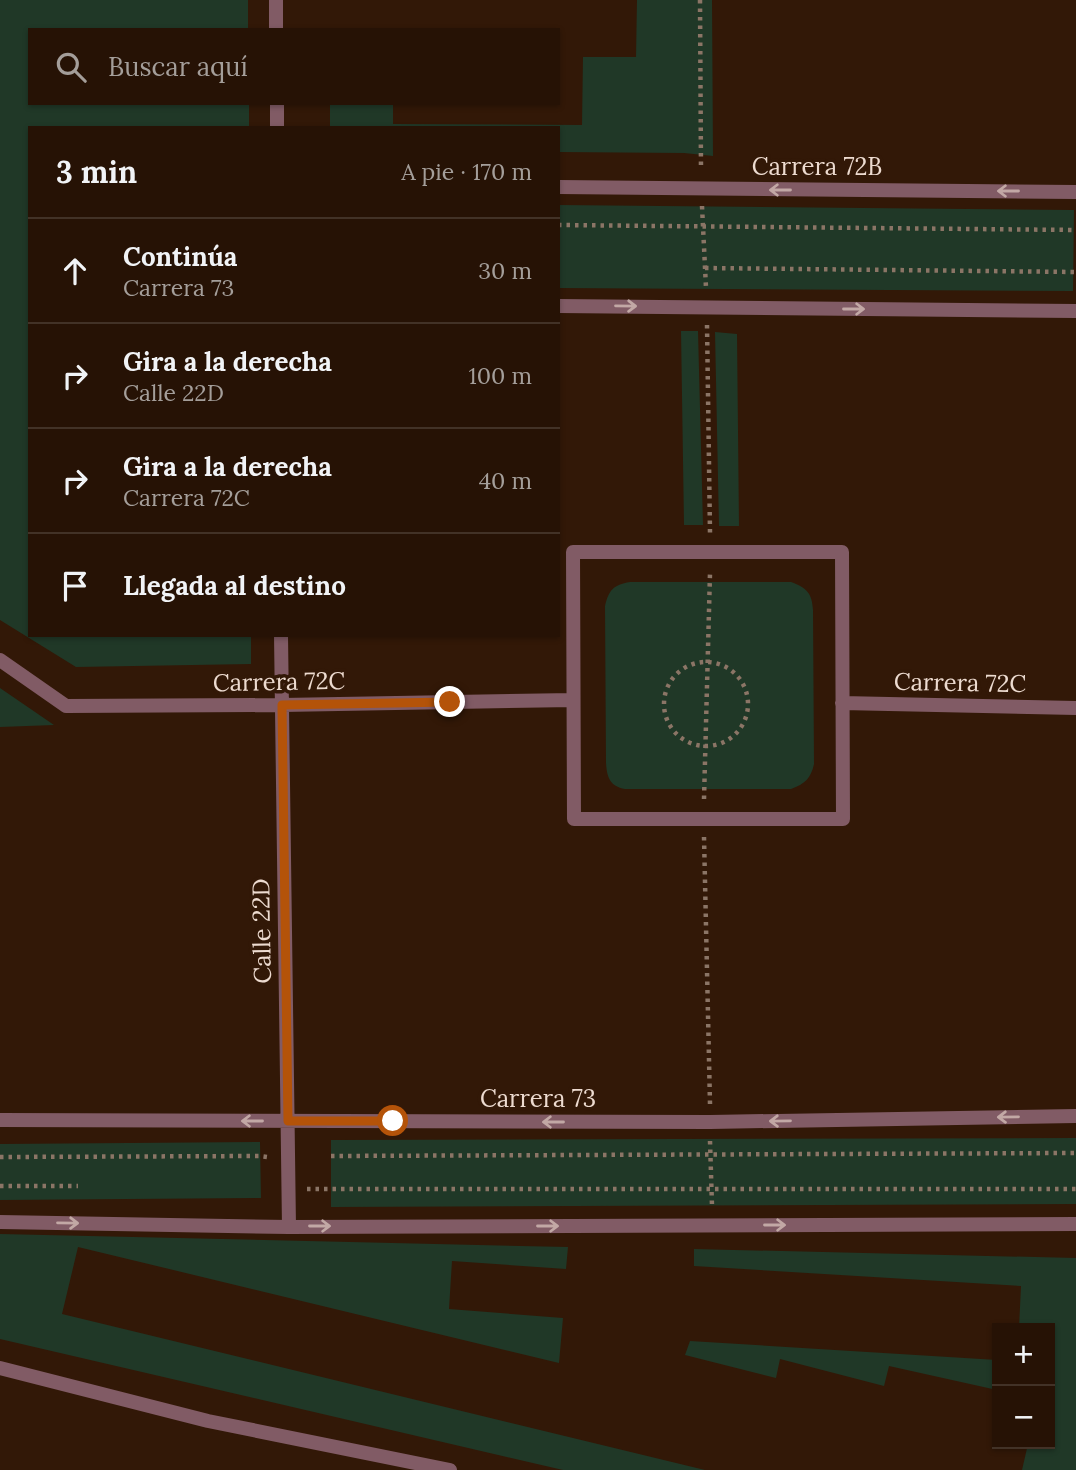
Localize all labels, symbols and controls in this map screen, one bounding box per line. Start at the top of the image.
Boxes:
search box [28,28,560,105]
icon: search [52,48,90,86]
text: Buscar aquí [108,50,248,83]
street label: Carrera 72B [752,151,882,182]
text: 3 min [56,153,137,191]
text: A pie · 170 m [401,157,532,186]
one-way arrow [769,183,792,197]
one-way arrow [997,184,1020,198]
text: Continúa [123,240,237,273]
icon: ahead [56,252,94,290]
text: 30 m [478,256,532,285]
text: Carrera 73 [123,273,234,302]
one-way arrow [615,300,638,313]
one-way arrow [842,302,865,316]
text: Gira a la derecha [123,345,332,378]
icon: right [56,357,94,395]
text: 100 m [468,361,532,390]
text: Calle 22D [123,378,224,407]
text: Gira a la derecha [123,450,332,483]
icon: right [56,462,94,500]
text: 40 m [479,466,532,495]
text: Carrera 72C [123,483,250,512]
icon: arrive [56,567,94,605]
text: Llegada al destino [123,569,346,602]
street label: Carrera 72C [213,665,346,698]
street label: Carrera 72C [894,666,1027,699]
route end [434,686,465,717]
street label: Calle 22D [245,878,278,984]
street label: Carrera 73 [480,1083,596,1114]
route start [377,1105,408,1136]
one-way arrow [997,1110,1020,1124]
one-way arrow [241,1114,264,1128]
one-way arrow [769,1114,792,1128]
one-way arrow [542,1115,565,1129]
one-way arrow [56,1216,79,1230]
one-way arrow [763,1218,786,1232]
one-way arrow [308,1219,331,1233]
one-way arrow [536,1219,559,1233]
map controls [992,1323,1055,1449]
button: + [992,1323,1055,1386]
button: − [992,1386,1055,1449]

